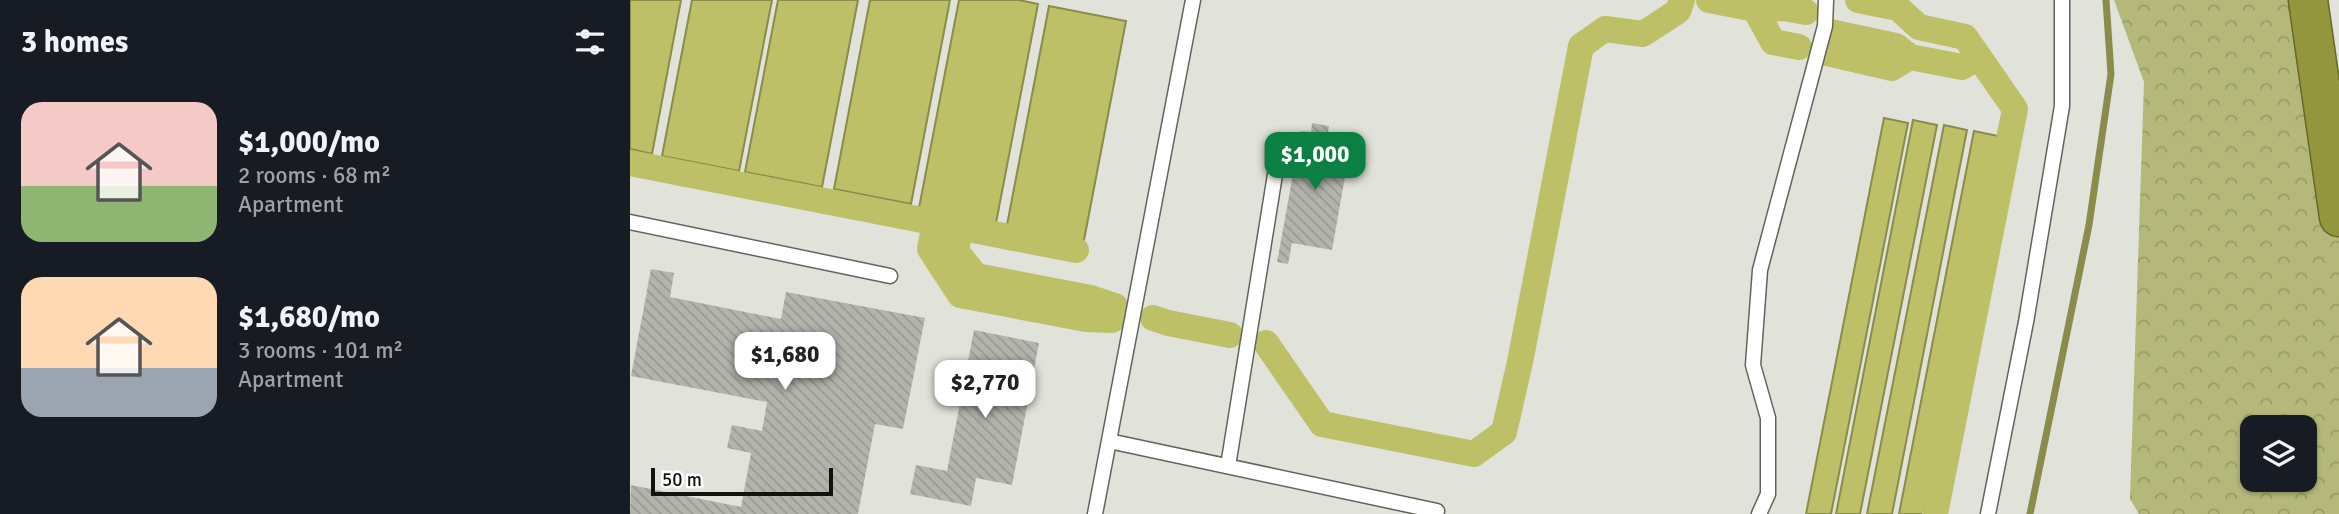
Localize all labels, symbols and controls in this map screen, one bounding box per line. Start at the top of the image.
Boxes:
icon: filters [571,23,609,61]
text: 3 homes [21,24,128,61]
text: $1,000/mo [238,124,380,161]
icon: home [77,130,161,214]
pin: $1,000 [1258,132,1372,192]
text: $1,000 [1281,140,1349,169]
text: 2 rooms · 68 m² [238,161,391,190]
text: Apartment [238,190,343,219]
text: $1,680/mo [238,299,380,336]
icon: home [77,305,161,389]
pin: $1,680 [728,332,842,392]
text: 3 rooms · 101 m² [238,336,403,365]
text: $1,680 [751,340,819,369]
pin: $2,770 [928,360,1042,420]
text: Apartment [238,365,343,394]
text: $2,770 [951,368,1019,397]
map controls [2240,415,2317,492]
button: layers [2240,415,2317,492]
scale bar [651,465,833,497]
text: 50 m [662,468,702,492]

